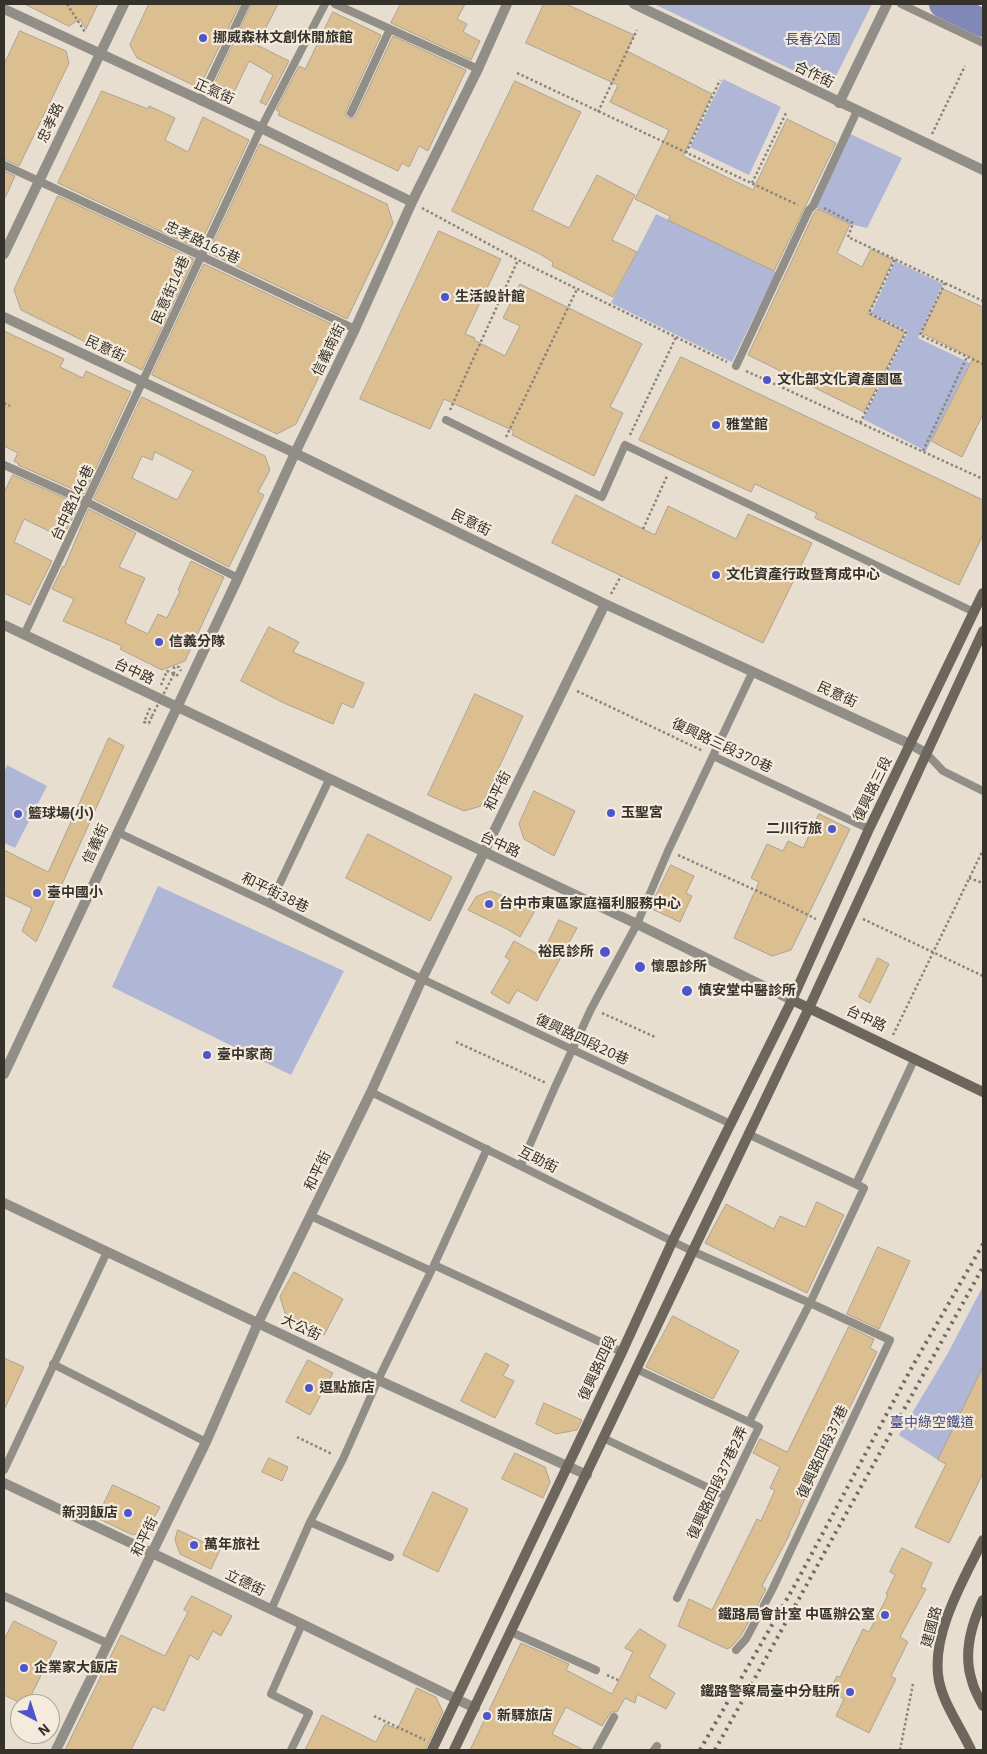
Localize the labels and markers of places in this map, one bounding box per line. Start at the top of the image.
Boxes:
place label: 挪威森林文創休閒旅館 [213,30,353,46]
marker: 挪威森林文創休閒旅館 [197,32,209,44]
place label: 生活設計館 [455,289,525,305]
marker: 生活設計館 [439,291,451,303]
place label: 文化部文化資產園區 [777,372,903,388]
marker: 文化部文化資產園區 [761,374,773,386]
place label: 雅堂館 [726,417,768,433]
marker: 雅堂館 [710,419,722,431]
place label: 文化資產行政暨育成中心 [726,567,880,583]
marker: 文化資產行政暨育成中心 [710,569,722,581]
place label: 信義分隊 [169,634,225,650]
marker: 信義分隊 [153,636,165,648]
place label: 玉聖宮 [621,805,663,821]
place label: 籃球場(小) [28,806,93,822]
marker: 玉聖宮 [605,807,617,819]
marker: 籃球場(小) [12,808,24,820]
place label: 二川行旅 [766,821,822,837]
marker: 二川行旅 [826,823,838,835]
place label: 臺中國小 [47,885,103,901]
marker: 臺中國小 [31,887,43,899]
place label: 台中市東區家庭福利服務中心 [499,896,681,912]
marker: 台中市東區家庭福利服務中心 [483,898,495,910]
place label: 裕民診所 [538,944,594,960]
marker: 裕民診所 [598,945,612,959]
place label: 懷恩診所 [651,959,707,975]
marker: 懷恩診所 [633,960,647,974]
place label: 慎安堂中醫診所 [698,983,796,999]
marker: 慎安堂中醫診所 [680,984,694,998]
place label: 臺中家商 [217,1047,273,1063]
marker: 臺中家商 [201,1049,213,1061]
place label: 逗點旅店 [319,1380,375,1396]
marker: 逗點旅店 [303,1382,315,1394]
place label: 新羽飯店 [62,1505,118,1521]
marker: 新羽飯店 [122,1507,134,1519]
place label: 萬年旅社 [204,1537,260,1553]
marker: 萬年旅社 [188,1539,200,1551]
place label: 鐵路局會計室 中區辦公室 [718,1607,875,1623]
marker: 鐵路局會計室 中區辦公室 [879,1609,891,1621]
place label: 企業家大飯店 [34,1660,118,1676]
marker: 企業家大飯店 [18,1662,30,1674]
place label: 鐵路警察局臺中分駐所 [700,1684,840,1700]
marker: 鐵路警察局臺中分駐所 [844,1686,856,1698]
place label: 新驛旅店 [497,1708,553,1724]
marker: 新驛旅店 [481,1710,493,1722]

